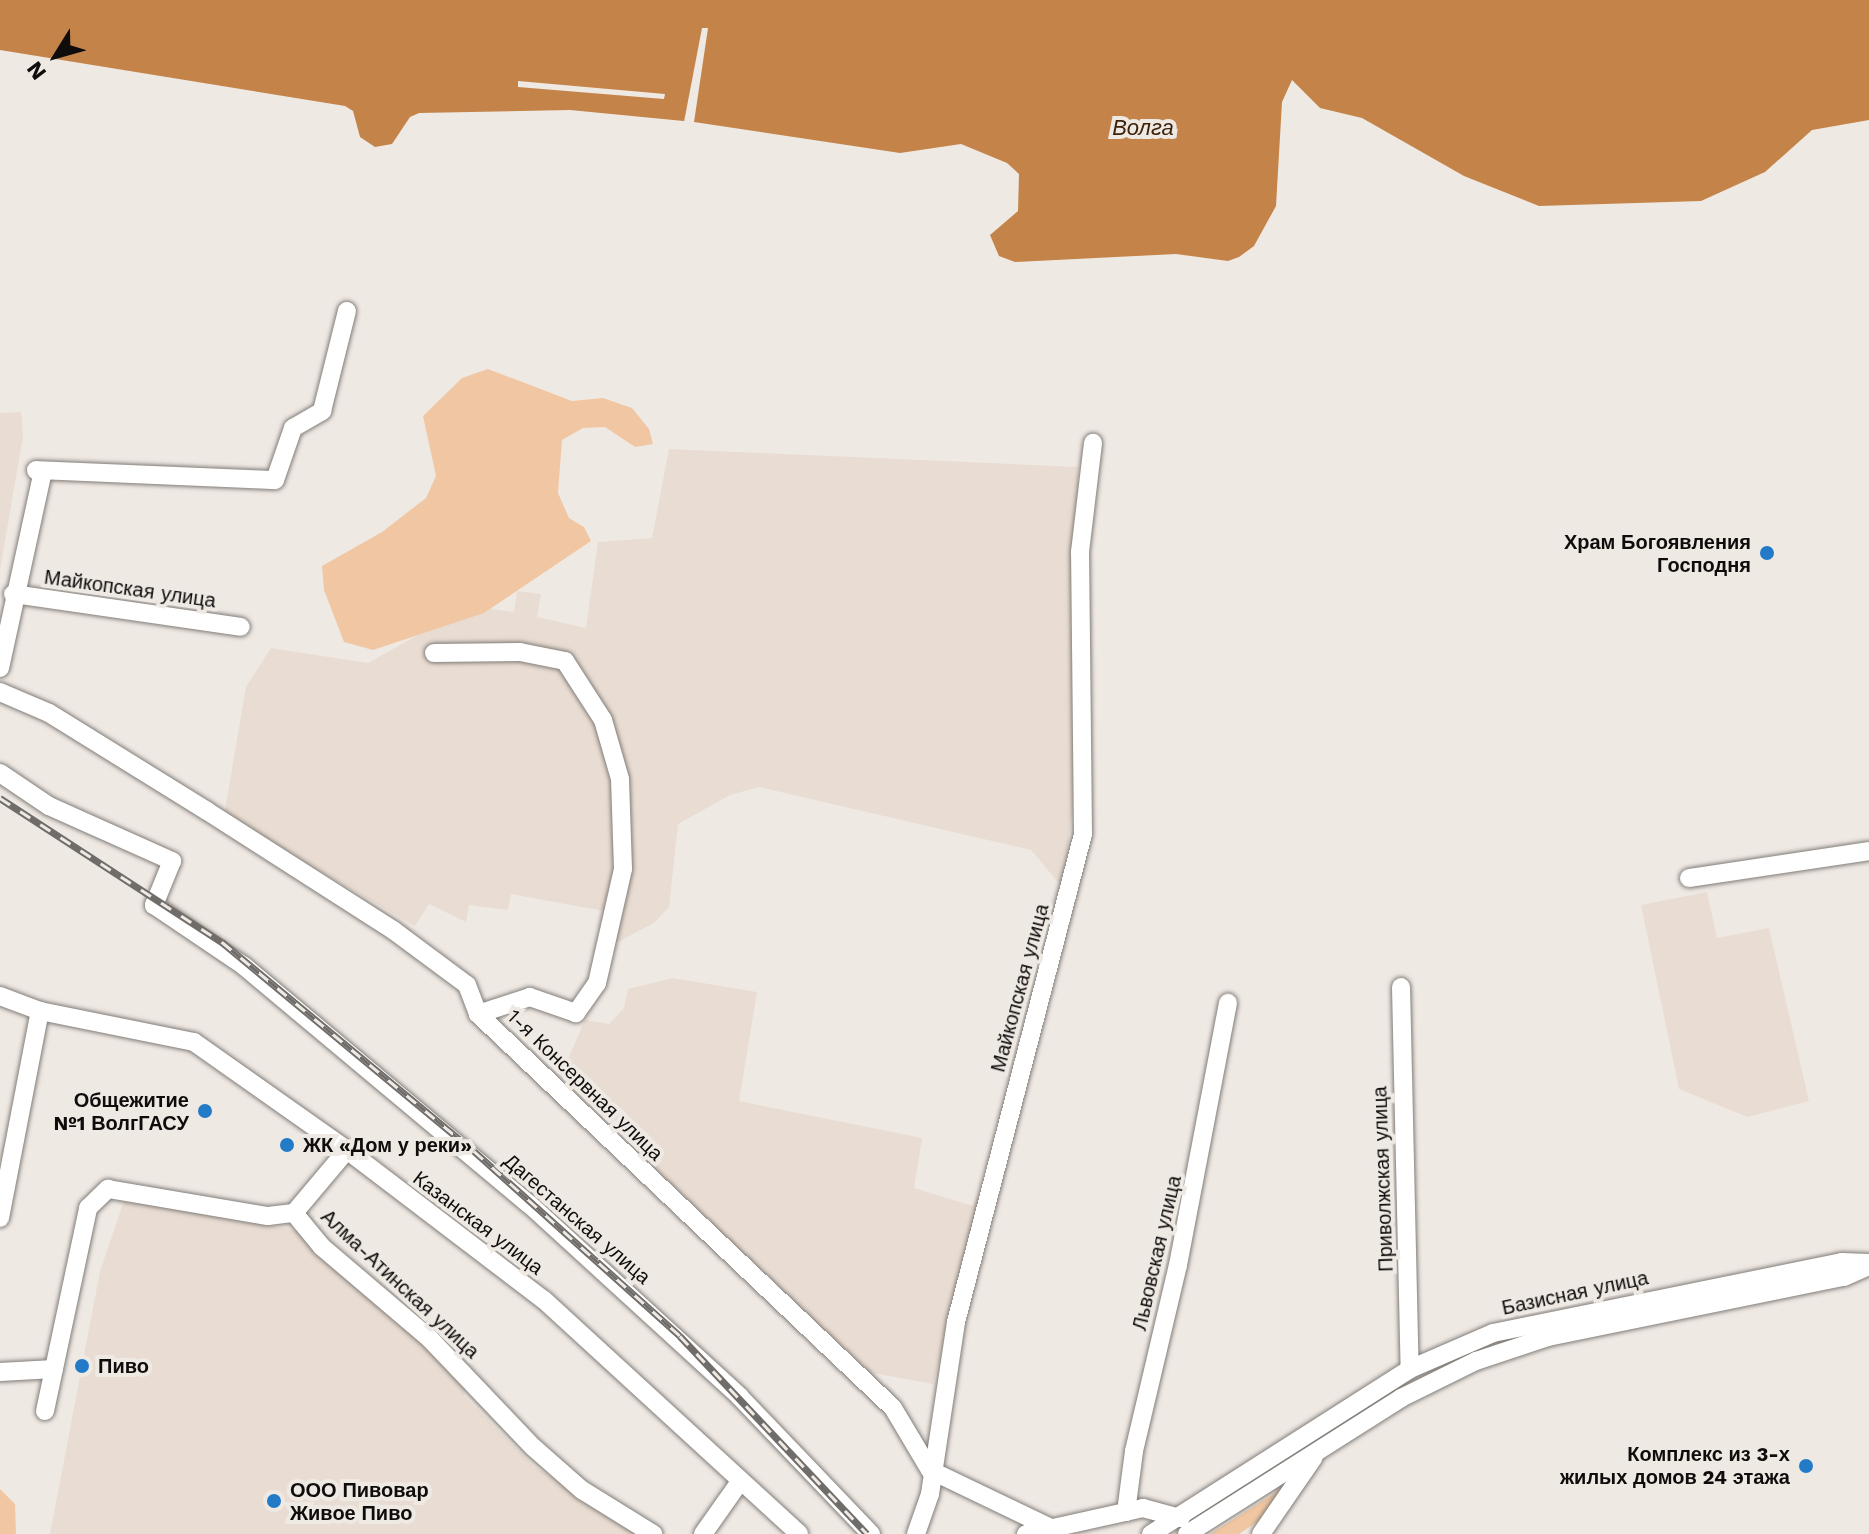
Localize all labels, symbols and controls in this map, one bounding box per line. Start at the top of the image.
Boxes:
north arrow [16,16,96,96]
text: N [22,57,51,85]
water label: Волга [1112,115,1174,141]
place label: Храм Богоявления Господня [1564,530,1751,577]
marker: Храм Богоявления Господня [1758,544,1776,562]
street label: Майкопская улица [43,565,217,613]
street label: Майкопская улица [986,901,1054,1075]
street label: 1-я Консервная улица [502,1004,668,1166]
street label: Приволжская улица [1368,1086,1398,1272]
place label: Общежитие №1 ВолгГАСУ [54,1088,189,1135]
marker: Общежитие №1 ВолгГАСУ [196,1102,214,1120]
place label: ЖК «Дом у реки» [303,1133,472,1157]
marker: ЖК «Дом у реки» [278,1136,296,1154]
street label: Дагестанская улица [499,1149,655,1289]
street label: Казанская улица [408,1166,548,1280]
street label: Львовская улица [1127,1173,1187,1333]
street label: Алма-Атинская улица [316,1205,484,1363]
street label: Базисная улица [1500,1266,1650,1320]
place label: Пиво [98,1354,149,1378]
marker: Пиво [73,1357,91,1375]
place label: Комплекс из 3-х жилых домов 24 этажа [1560,1442,1790,1489]
marker: Комплекс из 3-х жилых домов 24 этажа [1797,1457,1815,1475]
place label: ООО Пивовар Живое Пиво [290,1478,429,1525]
marker: ООО Пивовар Живое Пиво [265,1492,283,1510]

